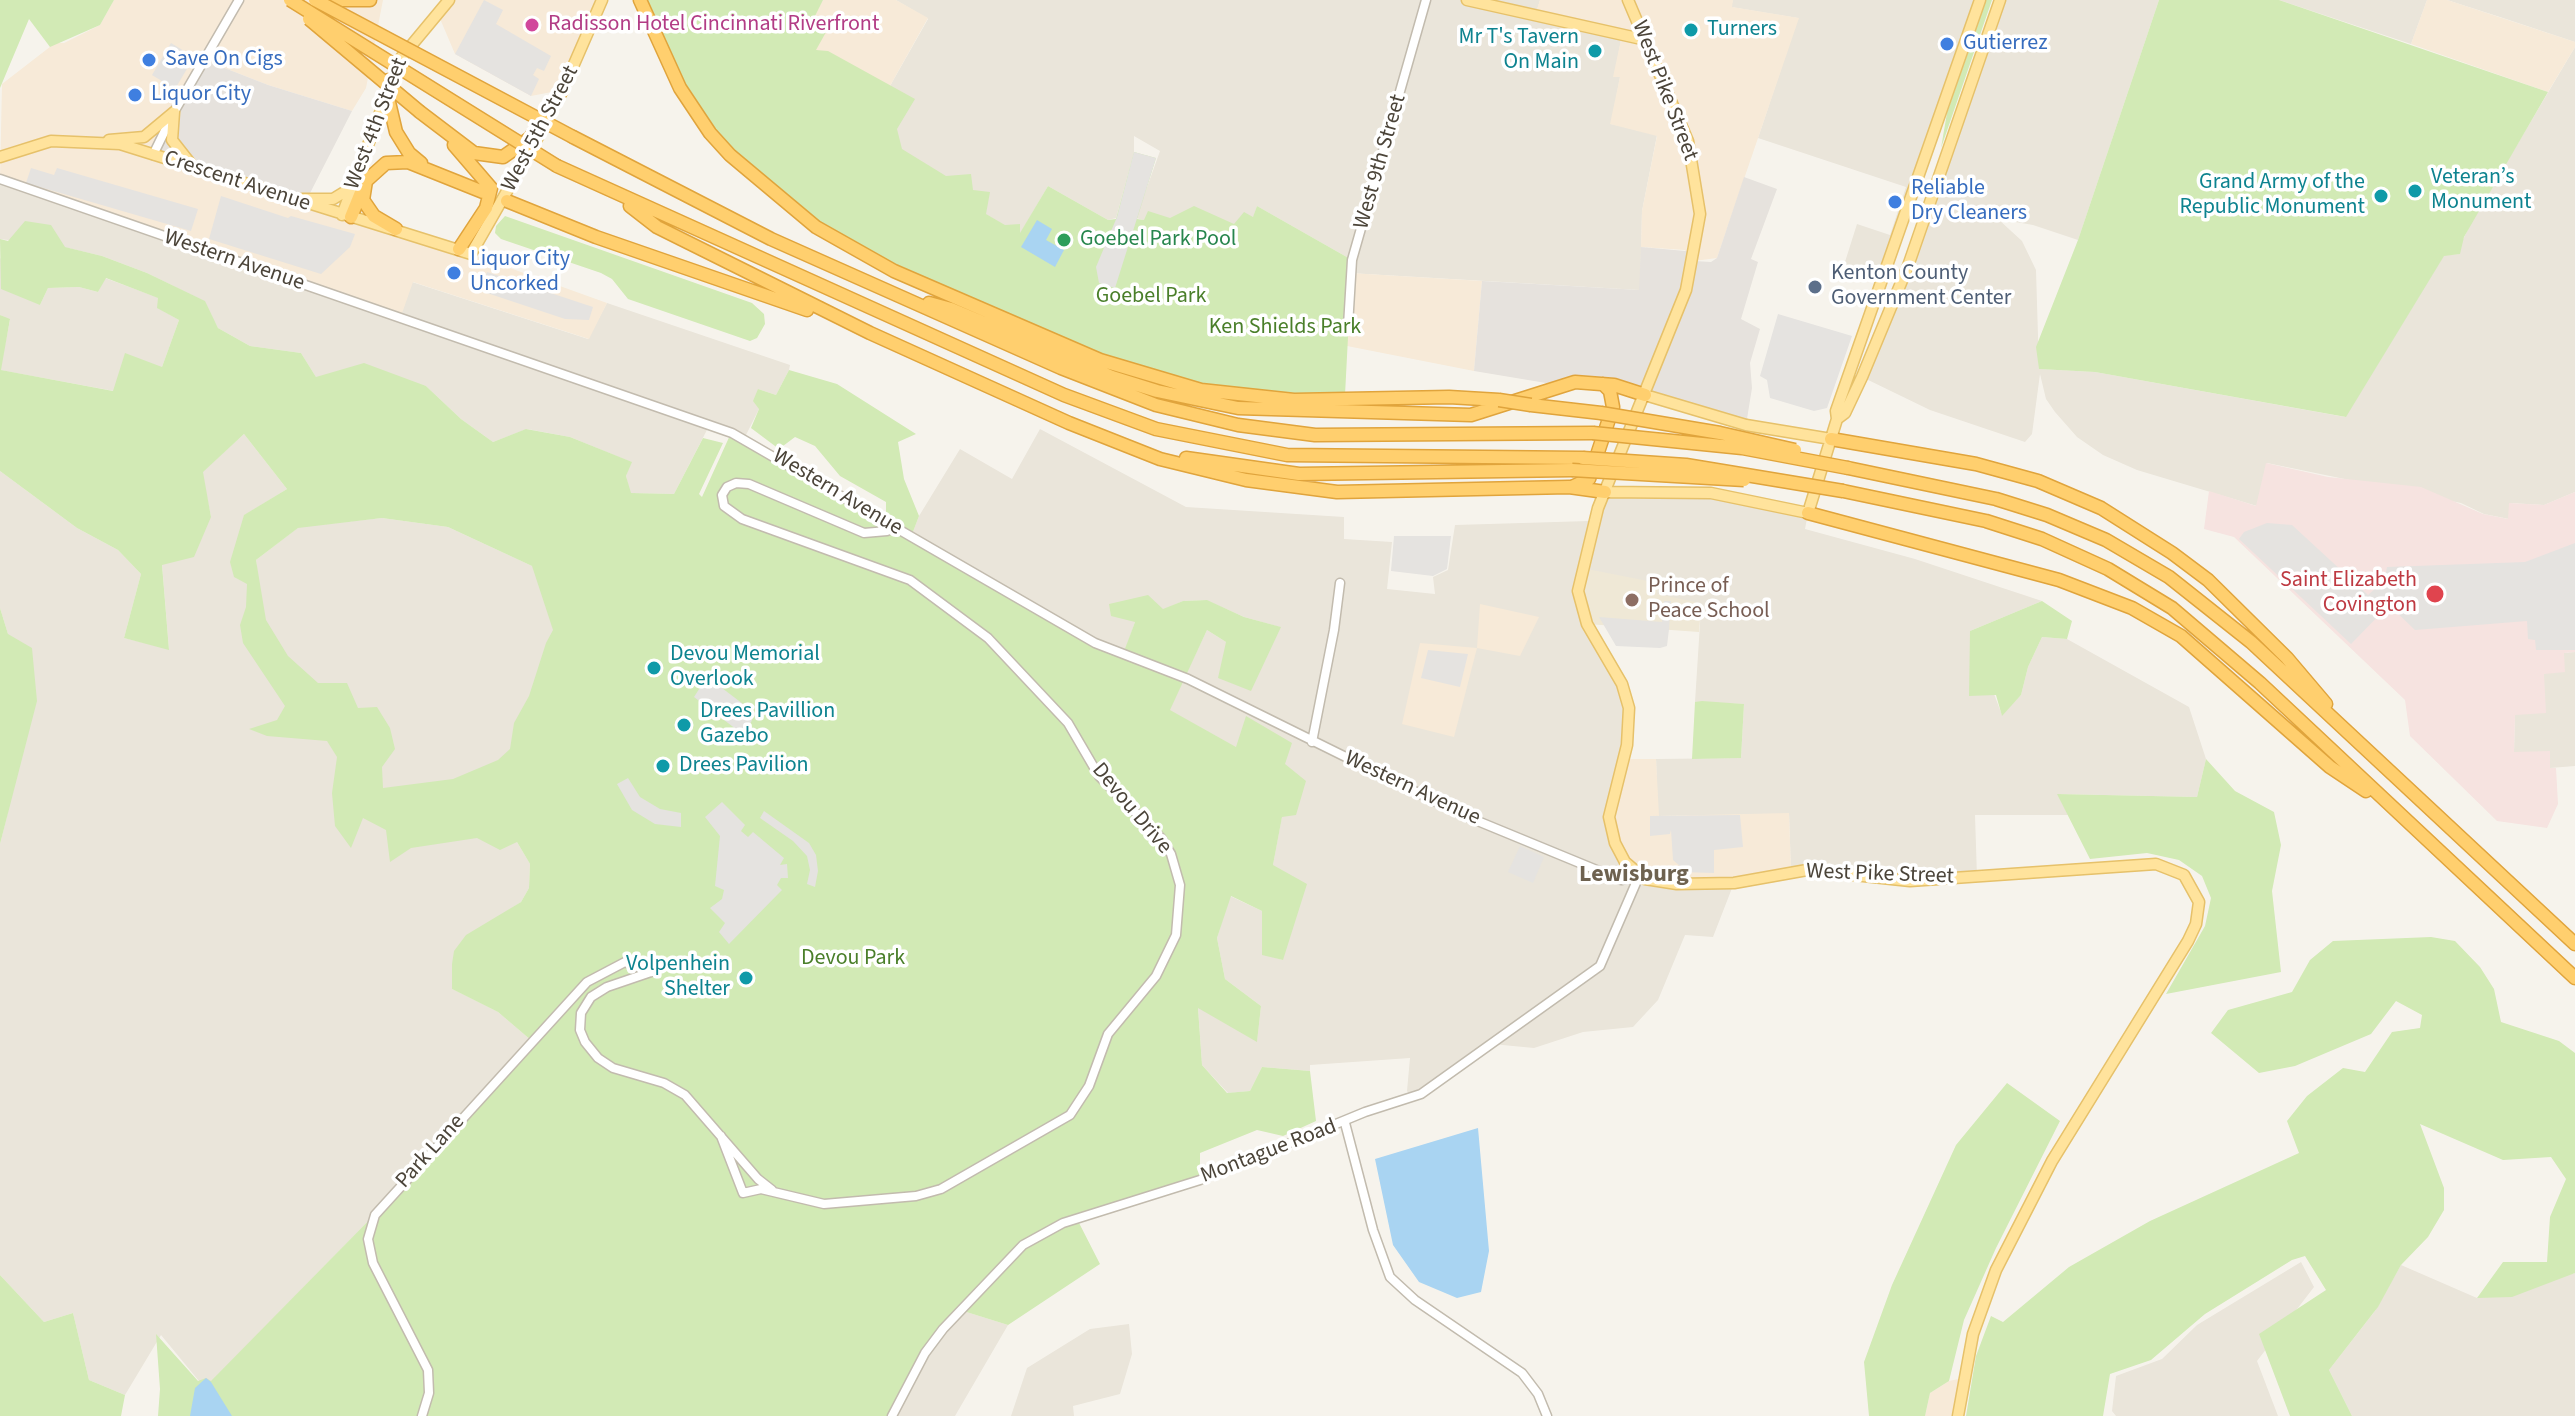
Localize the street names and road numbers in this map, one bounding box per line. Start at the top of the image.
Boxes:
street label: West Pike Street [1625,17,1703,165]
street label: West 4th Street [340,55,414,193]
street label: West 5th Street [497,62,585,196]
street label: West 9th Street [1349,92,1413,232]
street label: Crescent Avenue [161,146,313,218]
street label: Western Avenue [160,225,308,297]
street label: Western Avenue [767,444,907,542]
street label: Western Avenue [1340,746,1484,832]
street label: Devou Drive [1085,758,1177,860]
street label: West Pike Street [1806,859,1954,891]
street label: Park Lane [391,1110,471,1194]
street label: Montague Road [1197,1114,1341,1190]

